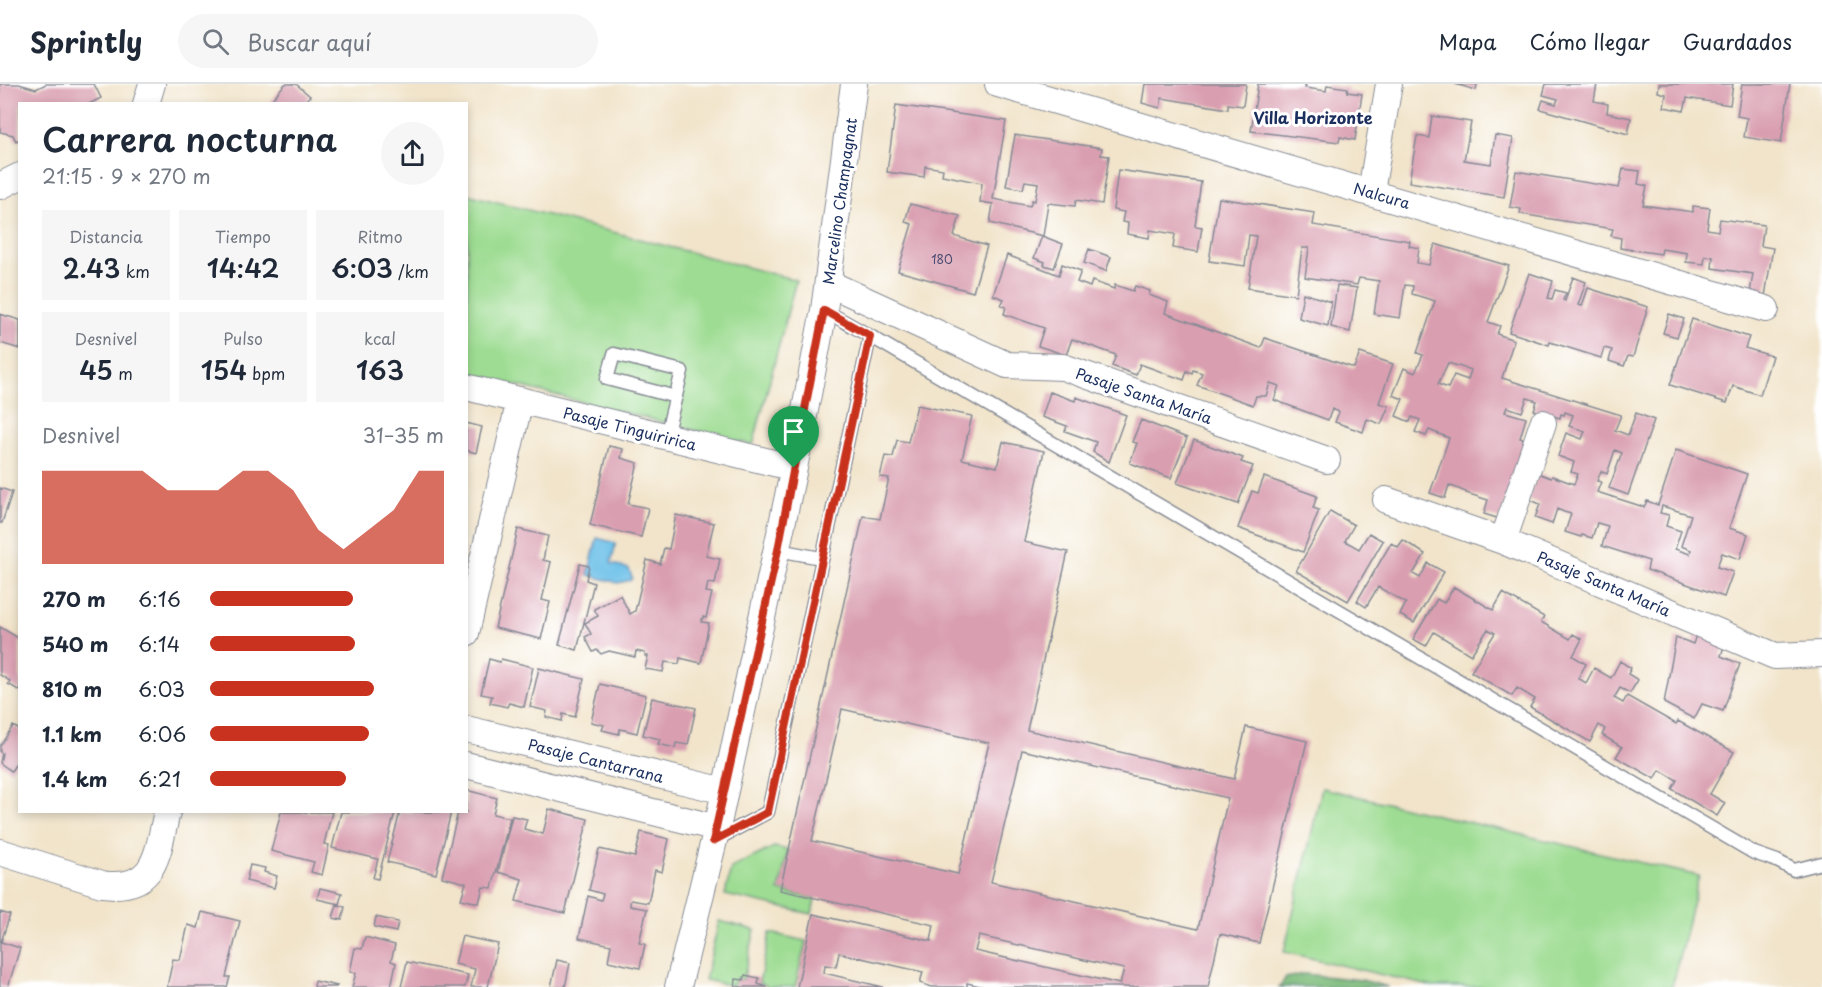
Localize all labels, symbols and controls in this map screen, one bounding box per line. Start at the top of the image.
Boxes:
search box [178,14,598,68]
text: Sprintly [30,20,142,63]
icon: search [199,25,232,58]
text: Buscar aquí [247,25,371,58]
text: Mapa [1439,25,1497,57]
text: Cómo llegar [1530,25,1650,57]
text: Guardados [1683,25,1792,57]
district label: Villa Horizonte [1253,105,1373,129]
text: Carrera nocturna [42,113,337,163]
street label: Marcelino Champagnat [816,116,862,286]
button: share [381,122,444,185]
text: 21:15 · 9 × 270 m [42,161,211,191]
street label: Nalcura [1351,176,1414,214]
text: Distancia [69,224,143,248]
text: Tiempo [215,224,271,248]
text: Ritmo [357,224,403,248]
text: 2.43 [62,248,120,287]
text: 14:42 [207,248,279,287]
text: 6:03 [331,248,393,287]
house number: 180 [931,250,953,268]
text: km [120,259,150,283]
text: /km [393,259,429,283]
text: Desnivel [75,326,137,350]
text: Pulso [223,326,263,350]
text: kcal [364,326,396,350]
text: 45 [79,350,113,389]
text: 154 [201,350,247,389]
text: 163 [356,350,404,389]
text: m [113,361,133,385]
text: bpm [247,361,285,385]
street label: Pasaje Santa María [1073,361,1216,429]
street label: Pasaje Tinguiririca [561,400,699,456]
pin [768,406,819,468]
icon: arrive [777,415,810,448]
text: Desnivel [42,420,120,450]
text: 31–35 m [363,420,444,450]
street label: Pasaje Santa María [1534,545,1675,622]
text: 270 m [42,584,106,614]
text: 6:16 [138,584,181,614]
text: 540 m [42,629,108,659]
text: 6:14 [138,629,180,659]
text: 810 m [42,674,102,704]
text: 6:03 [138,674,185,704]
text: 1.1 km [42,719,102,749]
text: 6:06 [138,719,186,749]
street label: Pasaje Cantarrana [526,732,667,788]
text: 1.4 km [42,764,108,794]
text: 6:21 [138,764,181,794]

